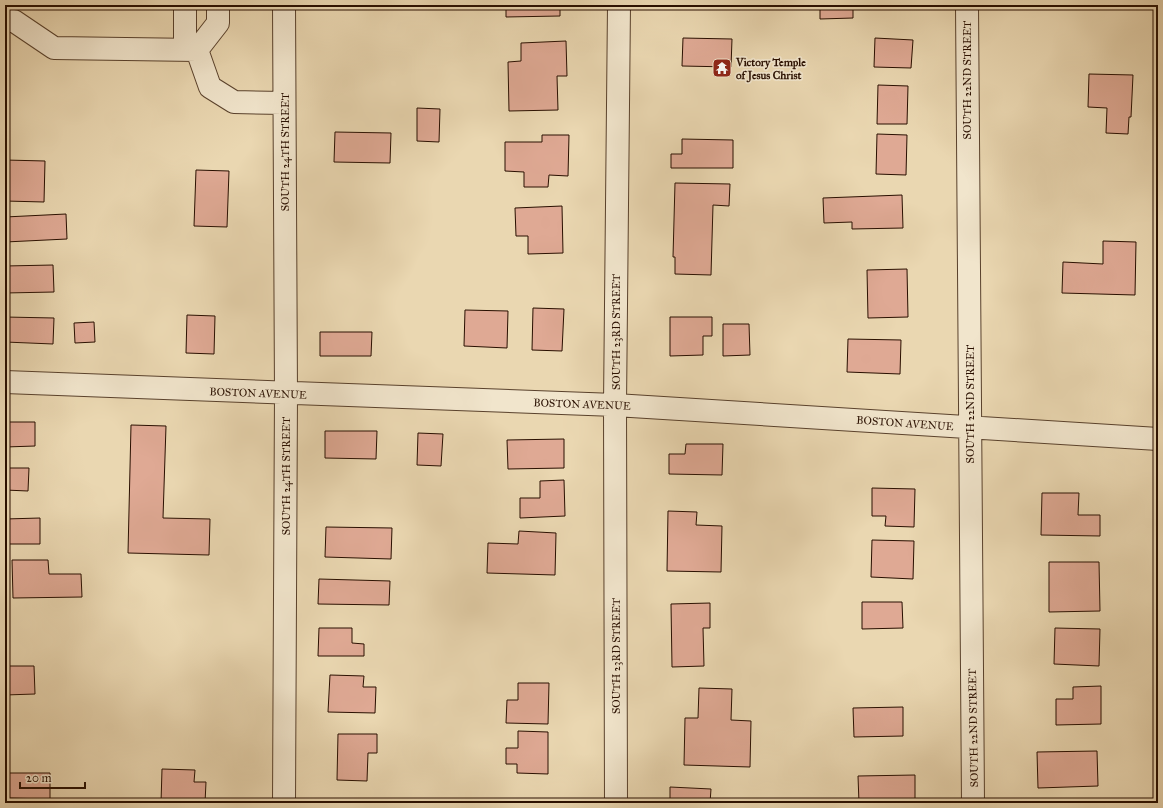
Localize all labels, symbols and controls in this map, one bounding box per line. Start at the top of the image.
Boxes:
street label: SOUTH 22ND STREET [961,20,974,139]
place label: Victory Temple of Jesus Christ [735,56,806,83]
temple icon: Victory Temple of Jesus Christ [711,57,733,79]
street label: SOUTH 24TH STREET [279,92,292,211]
street label: SOUTH 23RD STREET [610,273,623,390]
street label: SOUTH 22ND STREET [964,344,977,463]
street label: BOSTON AVENUE [209,385,307,402]
street label: BOSTON AVENUE [533,396,631,413]
street label: BOSTON AVENUE [856,414,954,433]
street label: SOUTH 24TH STREET [280,416,293,535]
street label: SOUTH 23RD STREET [610,597,623,714]
street label: SOUTH 22ND STREET [966,668,981,788]
scale bar [20,764,85,790]
text: 20 m [26,771,52,785]

